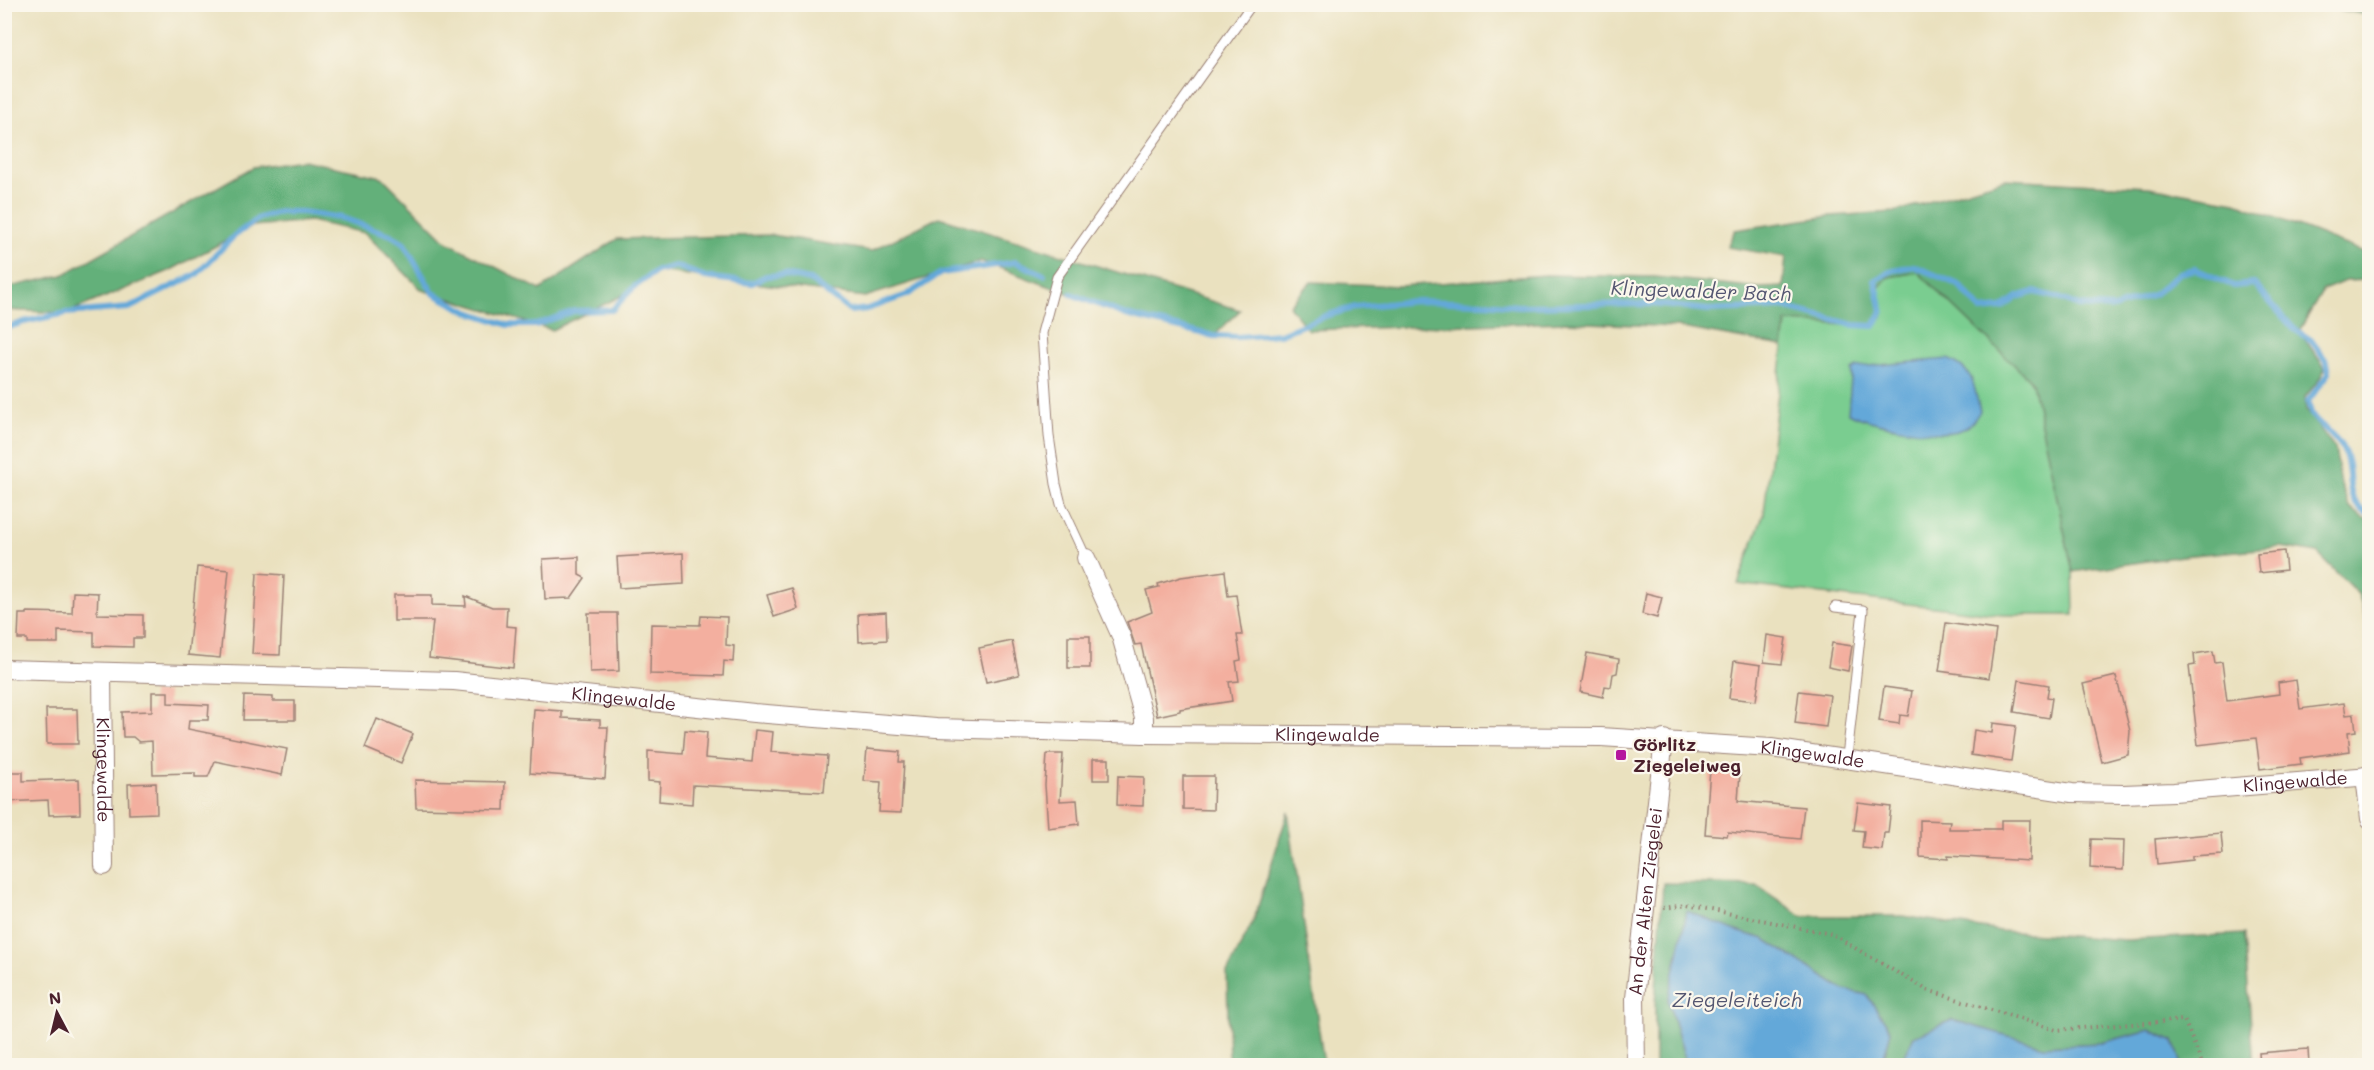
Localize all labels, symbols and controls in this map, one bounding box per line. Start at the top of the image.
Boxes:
water label: Klingewalder Bach [1610,274,1792,306]
street label: Klingewalde [571,681,677,716]
street label: Klingewalde [91,717,117,823]
street label: Klingewalde [1275,722,1380,747]
place label: Görlitz Ziegeleiweg [1633,732,1741,777]
street label: Klingewalde [1760,734,1866,773]
marker: Görlitz Ziegeleiweg [1614,748,1628,762]
street label: Klingewalde [2242,765,2348,797]
street label: An der Alten Ziegelei [1622,806,1667,997]
north arrow [27,983,87,1043]
text: N [48,986,62,1009]
water label: Ziegeleiteich [1672,986,1802,1012]

